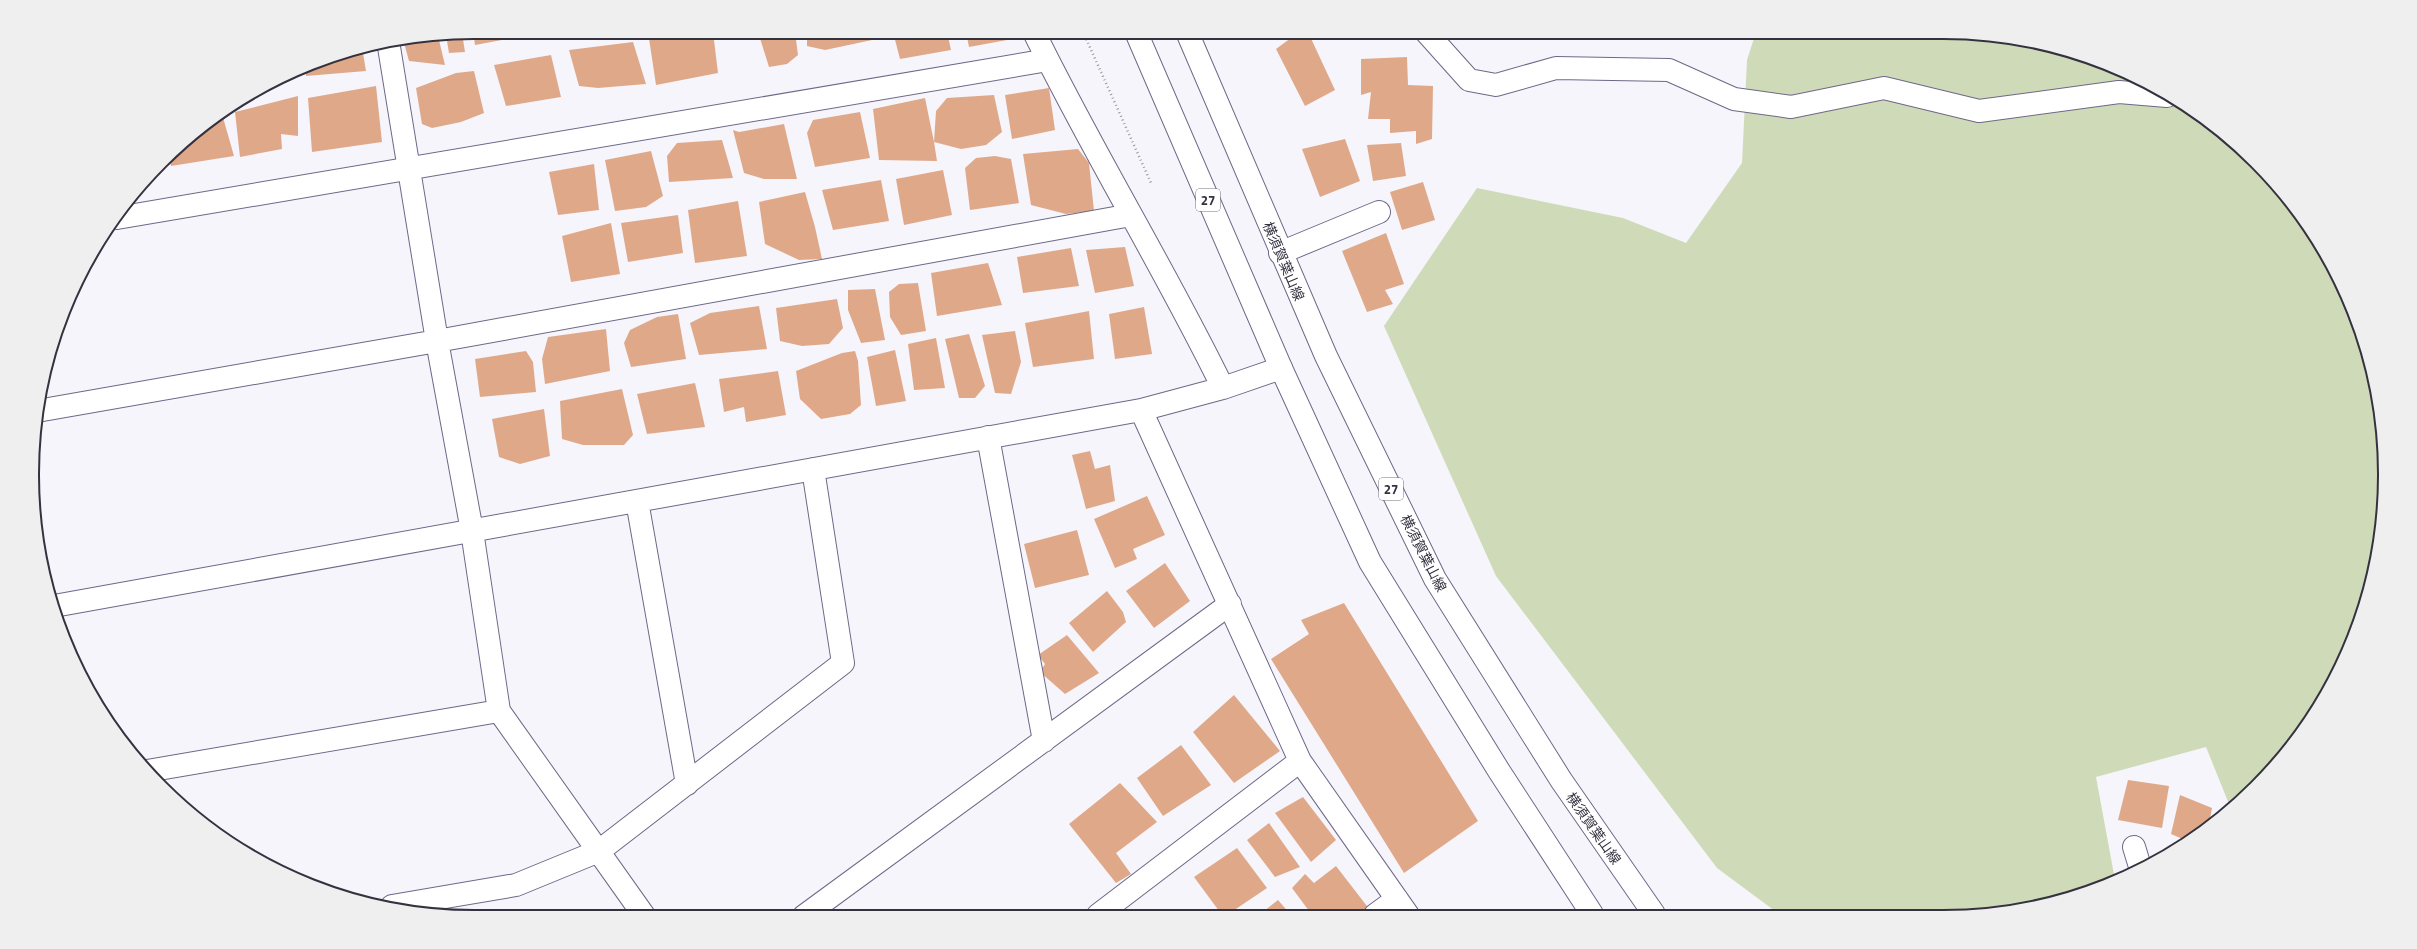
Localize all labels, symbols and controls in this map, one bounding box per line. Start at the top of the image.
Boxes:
road number: 27 [1196,189,1220,211]
street label: 横須賀葉山線 [1258,218,1310,304]
road number: 27 [1379,478,1403,500]
street label: 横須賀葉山線 [1396,511,1452,595]
street label: 横須賀葉山線 [1561,788,1627,868]

